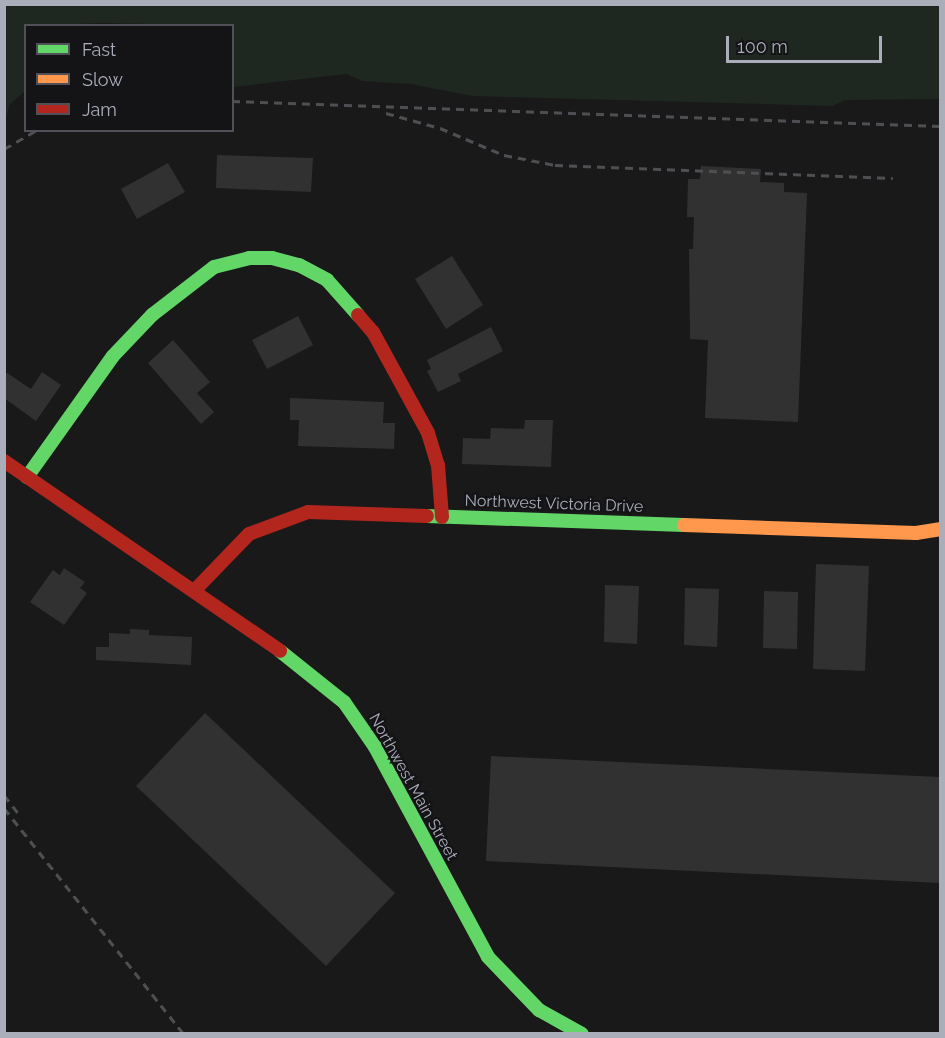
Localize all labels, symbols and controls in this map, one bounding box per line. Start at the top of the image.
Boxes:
legend [24,24,234,132]
scale bar [729,24,885,62]
text: 100 m [737,36,788,57]
text: Fast [82,39,116,60]
text: Slow [82,69,123,90]
text: Jam [82,99,117,120]
street label: Northwest Victoria Drive [464,491,644,517]
street label: Northwest Main Street [365,710,461,864]

